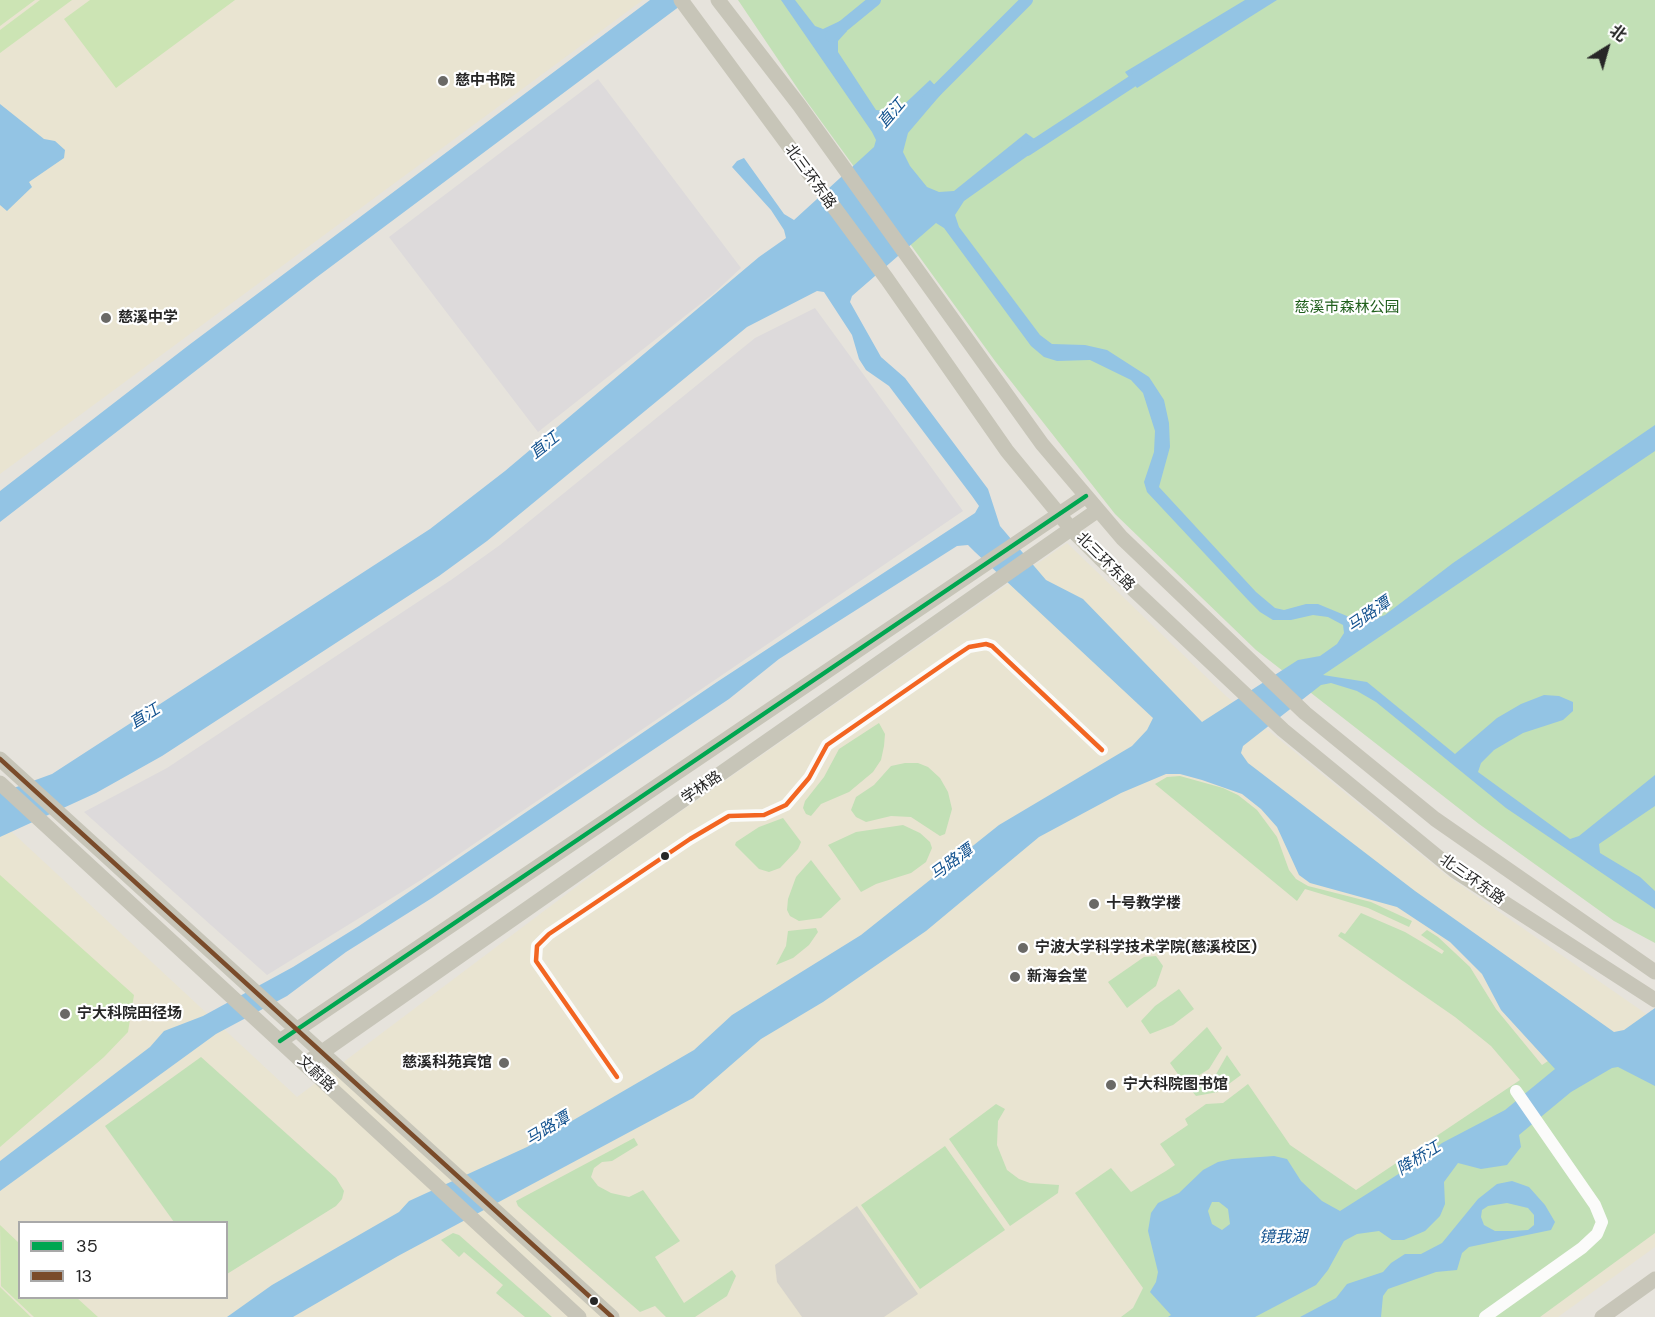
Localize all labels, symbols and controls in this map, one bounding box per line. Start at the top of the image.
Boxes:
north arrow [1577,18,1637,78]
text: 北 [1605,20,1631,46]
place label: 慈中书院 [455,72,515,90]
marker: 慈中书院 [436,74,450,88]
water label: 直江 [874,96,910,132]
street label: 北三环东路 [781,141,839,213]
park label: 慈溪市森林公园 [1295,299,1399,317]
place label: 慈溪中学 [118,309,178,327]
marker: 慈溪中学 [99,311,113,325]
water label: 直江 [526,429,564,463]
street label: 北三环东路 [1072,529,1138,595]
water label: 马路潭 [1344,594,1394,636]
water label: 直江 [126,700,164,734]
street label: 学林路 [678,768,726,808]
water label: 马路潭 [927,841,977,885]
unlabelled marker [659,850,671,862]
street label: 北三环东路 [1436,851,1508,909]
place label: 十号教学楼 [1106,895,1181,913]
marker: 十号教学楼 [1087,897,1101,911]
place label: 宁波大学科学技术学院(慈溪校区) [1035,939,1257,957]
marker: 宁波大学科学技术学院(慈溪校区) [1016,941,1030,955]
place label: 新海会堂 [1027,968,1087,986]
marker: 新海会堂 [1008,970,1022,984]
place label: 宁大科院田径场 [77,1005,182,1023]
marker: 宁大科院田径场 [58,1007,72,1021]
street label: 文蔚路 [293,1052,339,1096]
place label: 慈溪科苑宾馆 [402,1054,492,1072]
marker: 慈溪科苑宾馆 [497,1056,511,1070]
place label: 宁大科院图书馆 [1123,1076,1228,1094]
marker: 宁大科院图书馆 [1104,1078,1118,1092]
water label: 马路潭 [522,1108,574,1150]
water label: 降桥江 [1394,1138,1444,1180]
legend [18,1221,228,1299]
water label: 镜我湖 [1259,1228,1307,1248]
text: 35 [76,1234,98,1258]
text: 13 [76,1264,92,1288]
unlabelled marker [588,1295,600,1307]

